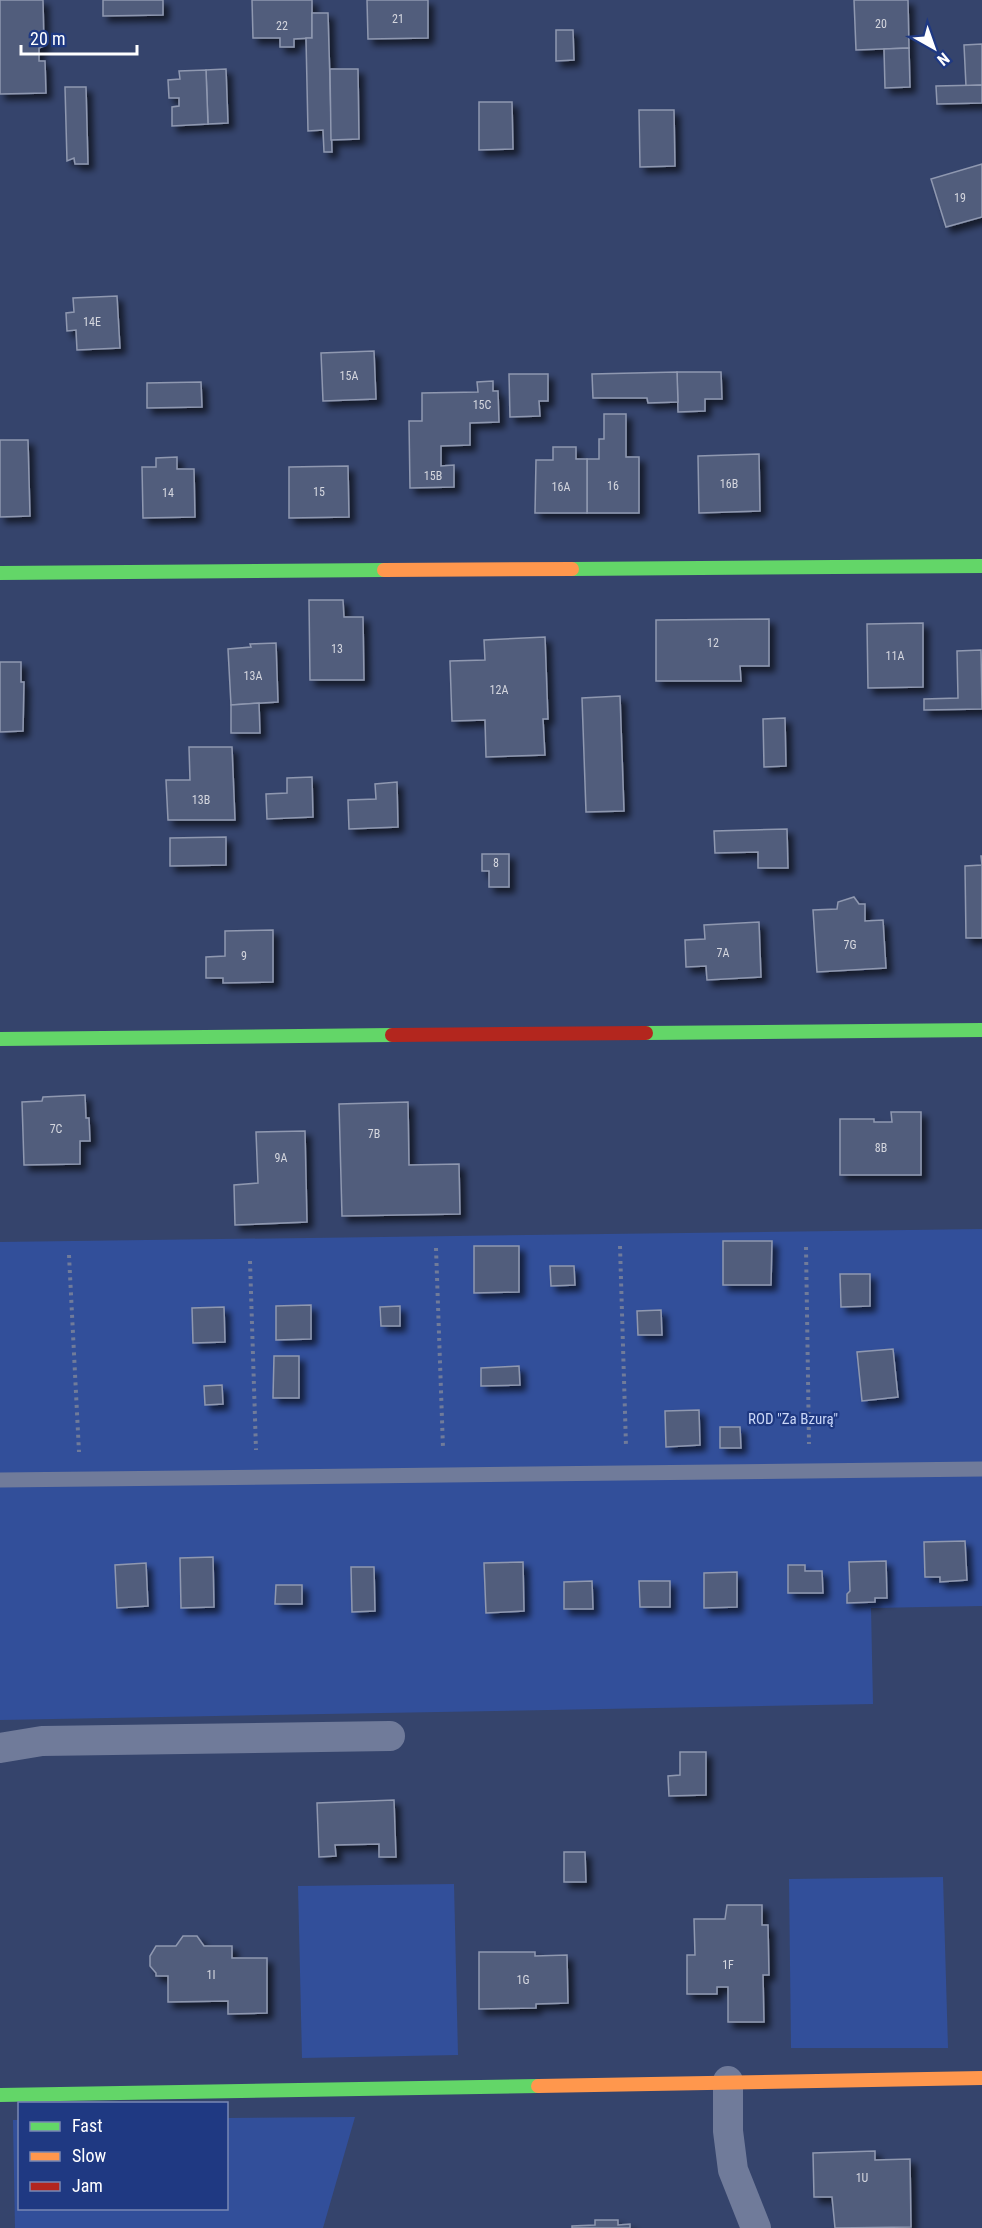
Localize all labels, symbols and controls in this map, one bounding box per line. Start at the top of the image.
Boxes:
house number: 21 [392,12,404,26]
house number: 20 [875,17,887,31]
scale bar [21,18,136,56]
north arrow [904,18,964,78]
house number: 22 [276,19,288,33]
text: 20 m [30,28,65,49]
text: N [933,49,953,70]
house number: 19 [954,191,966,205]
house number: 14E [83,315,101,329]
house number: 15A [340,369,358,383]
house number: 15C [473,398,492,412]
house number: 15B [424,469,442,483]
house number: 16B [720,477,738,491]
house number: 16 [607,479,619,493]
house number: 16A [552,480,570,494]
house number: 15 [313,485,325,499]
house number: 14 [162,486,174,500]
house number: 12 [707,636,719,650]
house number: 13 [331,642,343,656]
house number: 11A [886,649,904,663]
house number: 13A [244,669,262,683]
house number: 12A [490,683,508,697]
house number: 13B [192,793,210,807]
house number: 8 [493,856,499,870]
house number: 7G [843,938,857,952]
house number: 7A [717,946,730,960]
house number: 9 [241,949,247,963]
house number: 7C [50,1122,63,1136]
house number: 7B [368,1127,380,1141]
house number: 8B [875,1141,887,1155]
house number: 9A [275,1151,288,1165]
park label: ROD "Za Bzurą" [748,1410,838,1428]
house number: 1F [722,1958,734,1972]
house number: 1I [207,1968,215,1982]
house number: 1G [516,1973,530,1987]
legend [18,2102,228,2210]
text: Fast [72,2115,103,2136]
text: Slow [72,2145,107,2166]
house number: 1U [856,2171,869,2185]
text: Jam [72,2175,103,2196]

